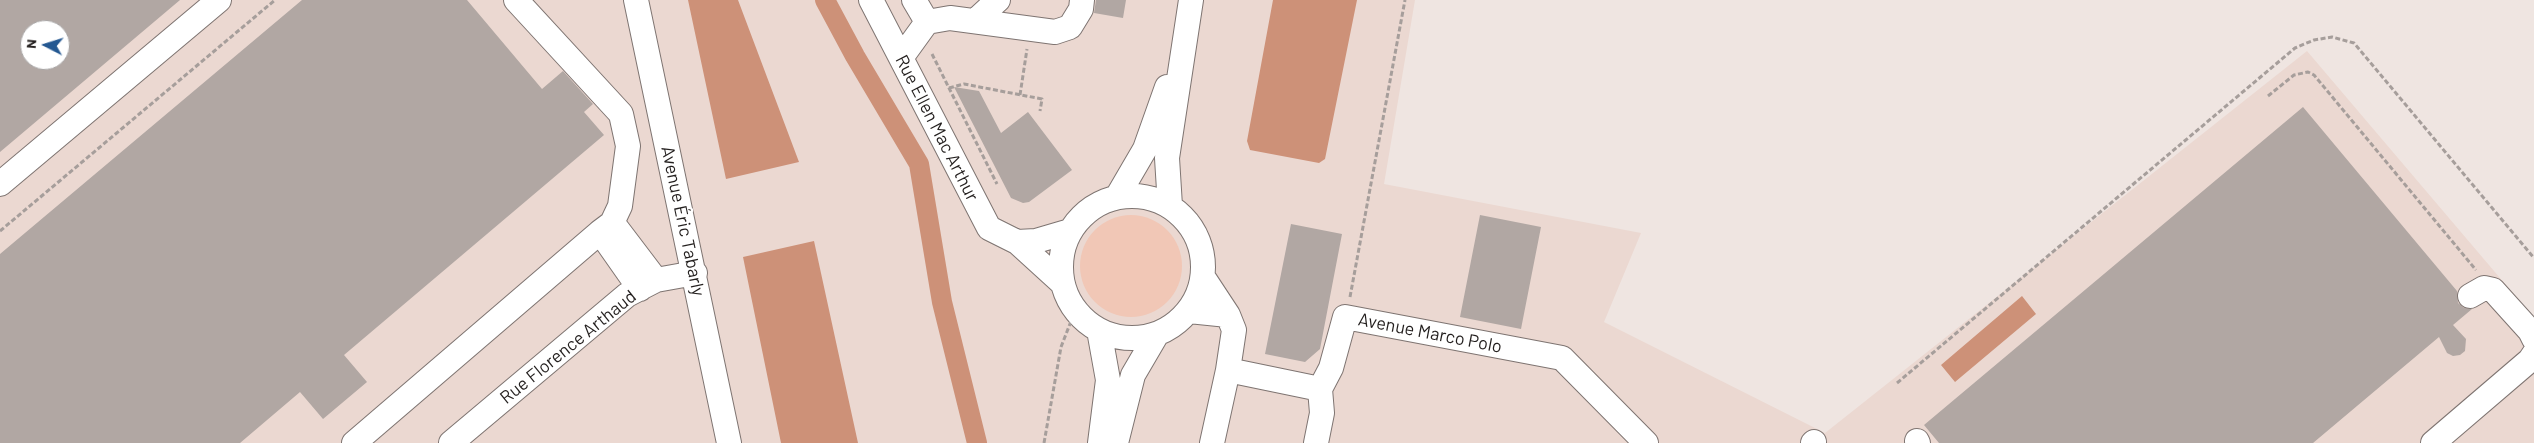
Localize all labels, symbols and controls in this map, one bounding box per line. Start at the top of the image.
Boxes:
north arrow [20,20,70,70]
text: N [22,38,39,49]
street label: Rue Ellen Mac Arthur [891,51,983,205]
street label: Avenue Éric Tabarly [657,144,709,298]
street label: Rue Florence Arthaud [496,285,640,409]
street label: Avenue Marco Polo [1356,308,1504,358]

